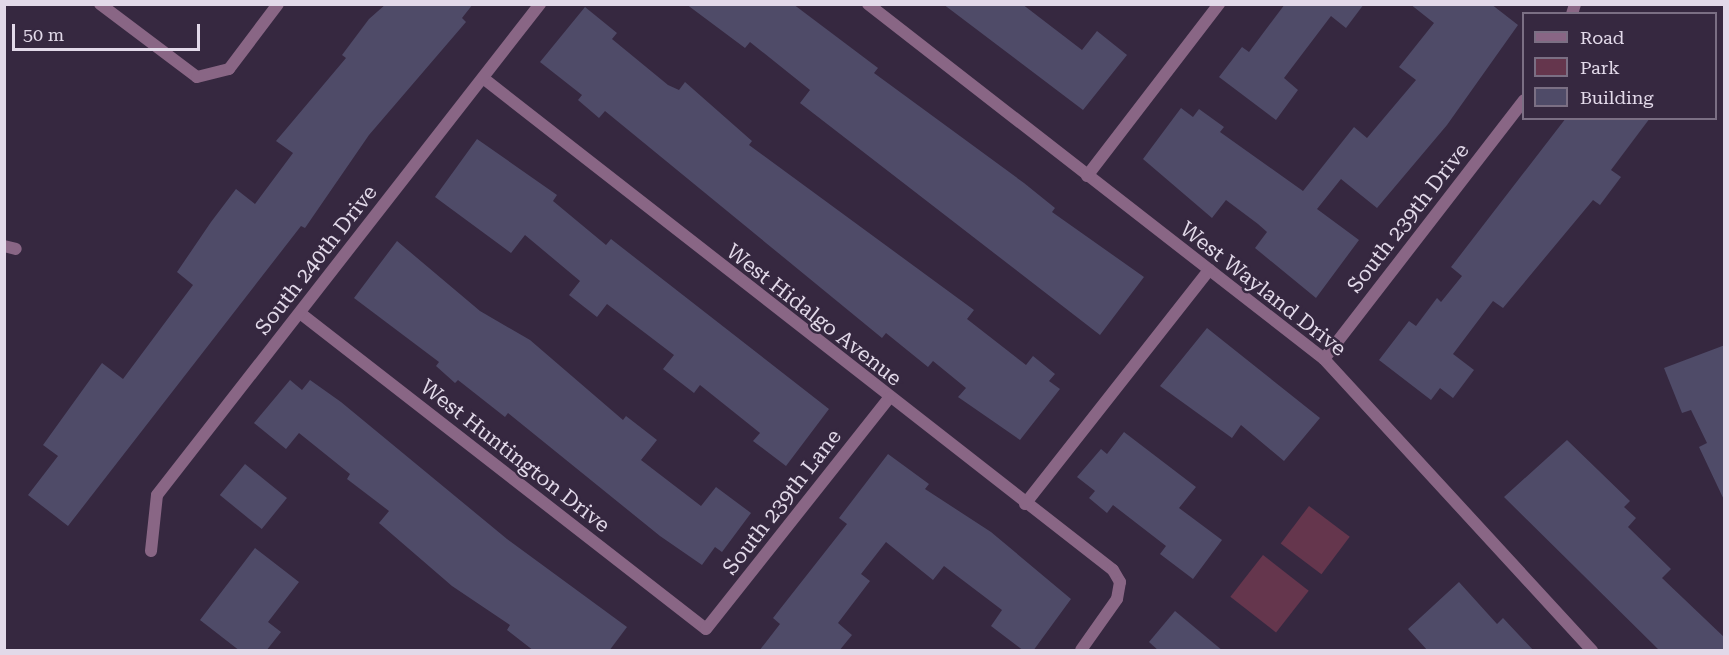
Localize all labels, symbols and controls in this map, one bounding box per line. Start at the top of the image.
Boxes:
scale bar [15,12,202,50]
legend [1522,12,1717,120]
text: 50 m [23,24,64,45]
text: Road [1580,27,1624,48]
text: Park [1580,57,1620,78]
text: Building [1580,87,1654,108]
street label: South 239th Drive [1342,138,1474,298]
street label: South 240th Drive [250,180,382,340]
street label: West Wayland Drive [1175,216,1351,362]
street label: West Hidalgo Avenue [721,239,907,391]
street label: West Huntington Drive [415,374,615,538]
street label: South 239th Lane [717,424,847,580]

